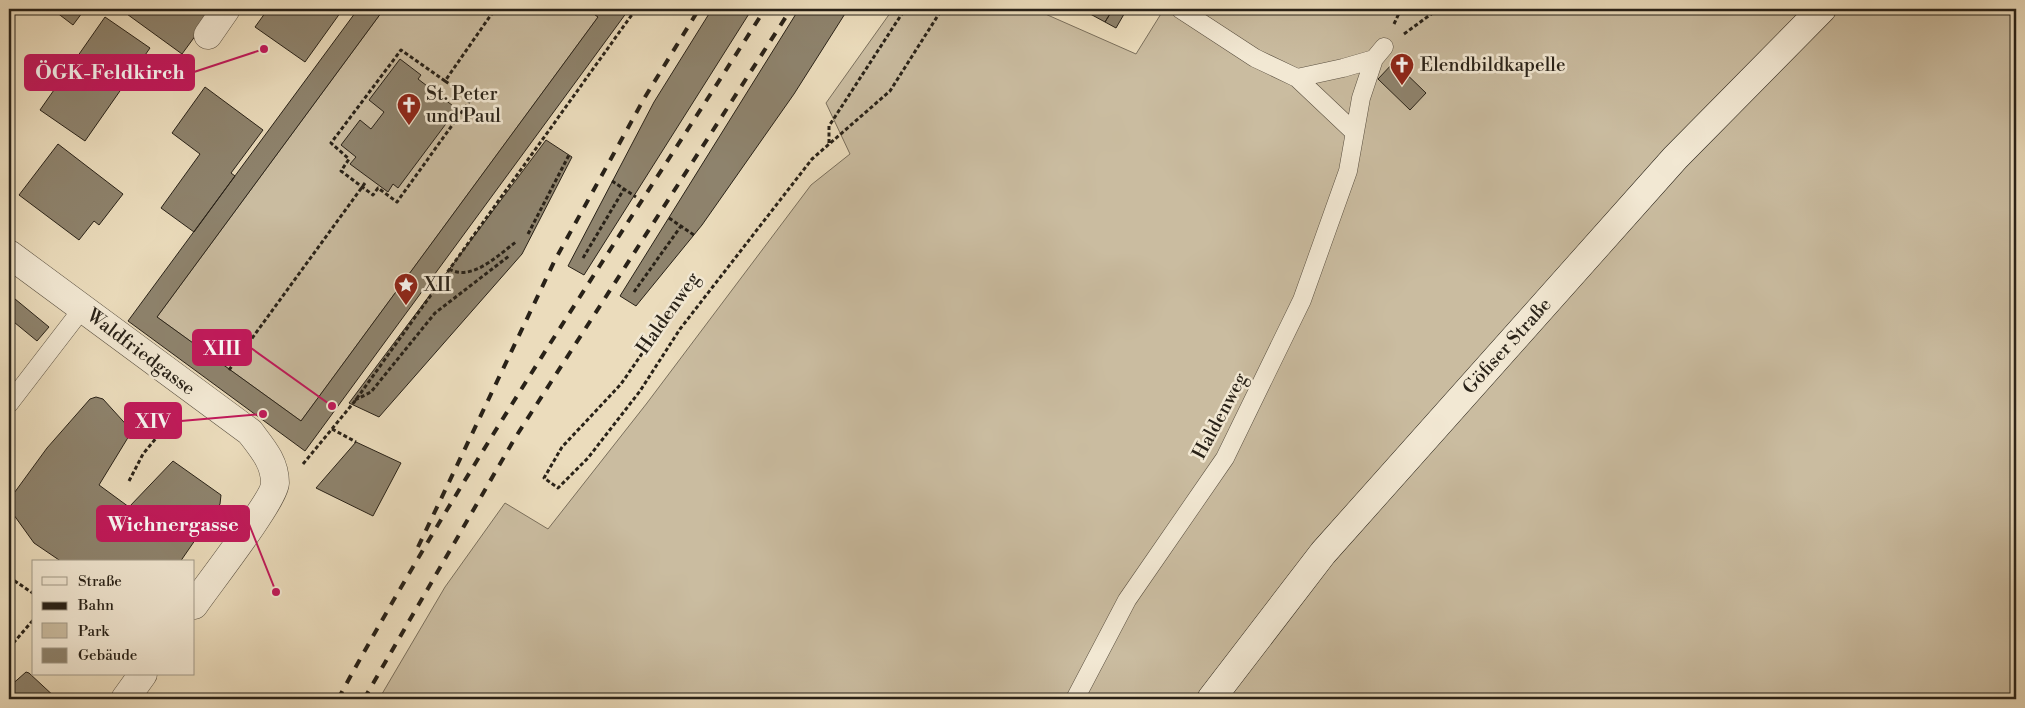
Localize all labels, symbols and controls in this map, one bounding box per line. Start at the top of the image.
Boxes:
church icon: Elendbildkapelle [1389,52,1415,86]
place label: Elendbildkapelle [1420,53,1566,77]
callout: ÖGK-Feldkirch [25,55,194,90]
text: ÖGK-Feldkirch [35,60,185,86]
place label: St. Peter und Paul [426,82,501,128]
church icon: St. Peter und Paul [396,92,422,126]
street label: Haldenweg [631,267,705,359]
place icon: XII [393,272,419,306]
place label: XII [423,273,451,297]
street label: Göfiser Straße [1457,293,1557,399]
street label: Waldfriedgasse [81,303,200,401]
callout: XIII [193,330,251,365]
text: XIII [202,337,241,362]
street label: Haldenweg [1187,368,1253,463]
callout: XIV [125,403,181,438]
text: XIV [134,410,171,435]
callout: Wichnergasse [97,506,249,541]
text: Wichnergasse [106,513,239,538]
legend [32,560,195,676]
text: Straße [78,572,122,591]
text: Bahn [77,596,114,615]
text: Park [78,622,110,641]
text: Gebäude [78,646,137,665]

